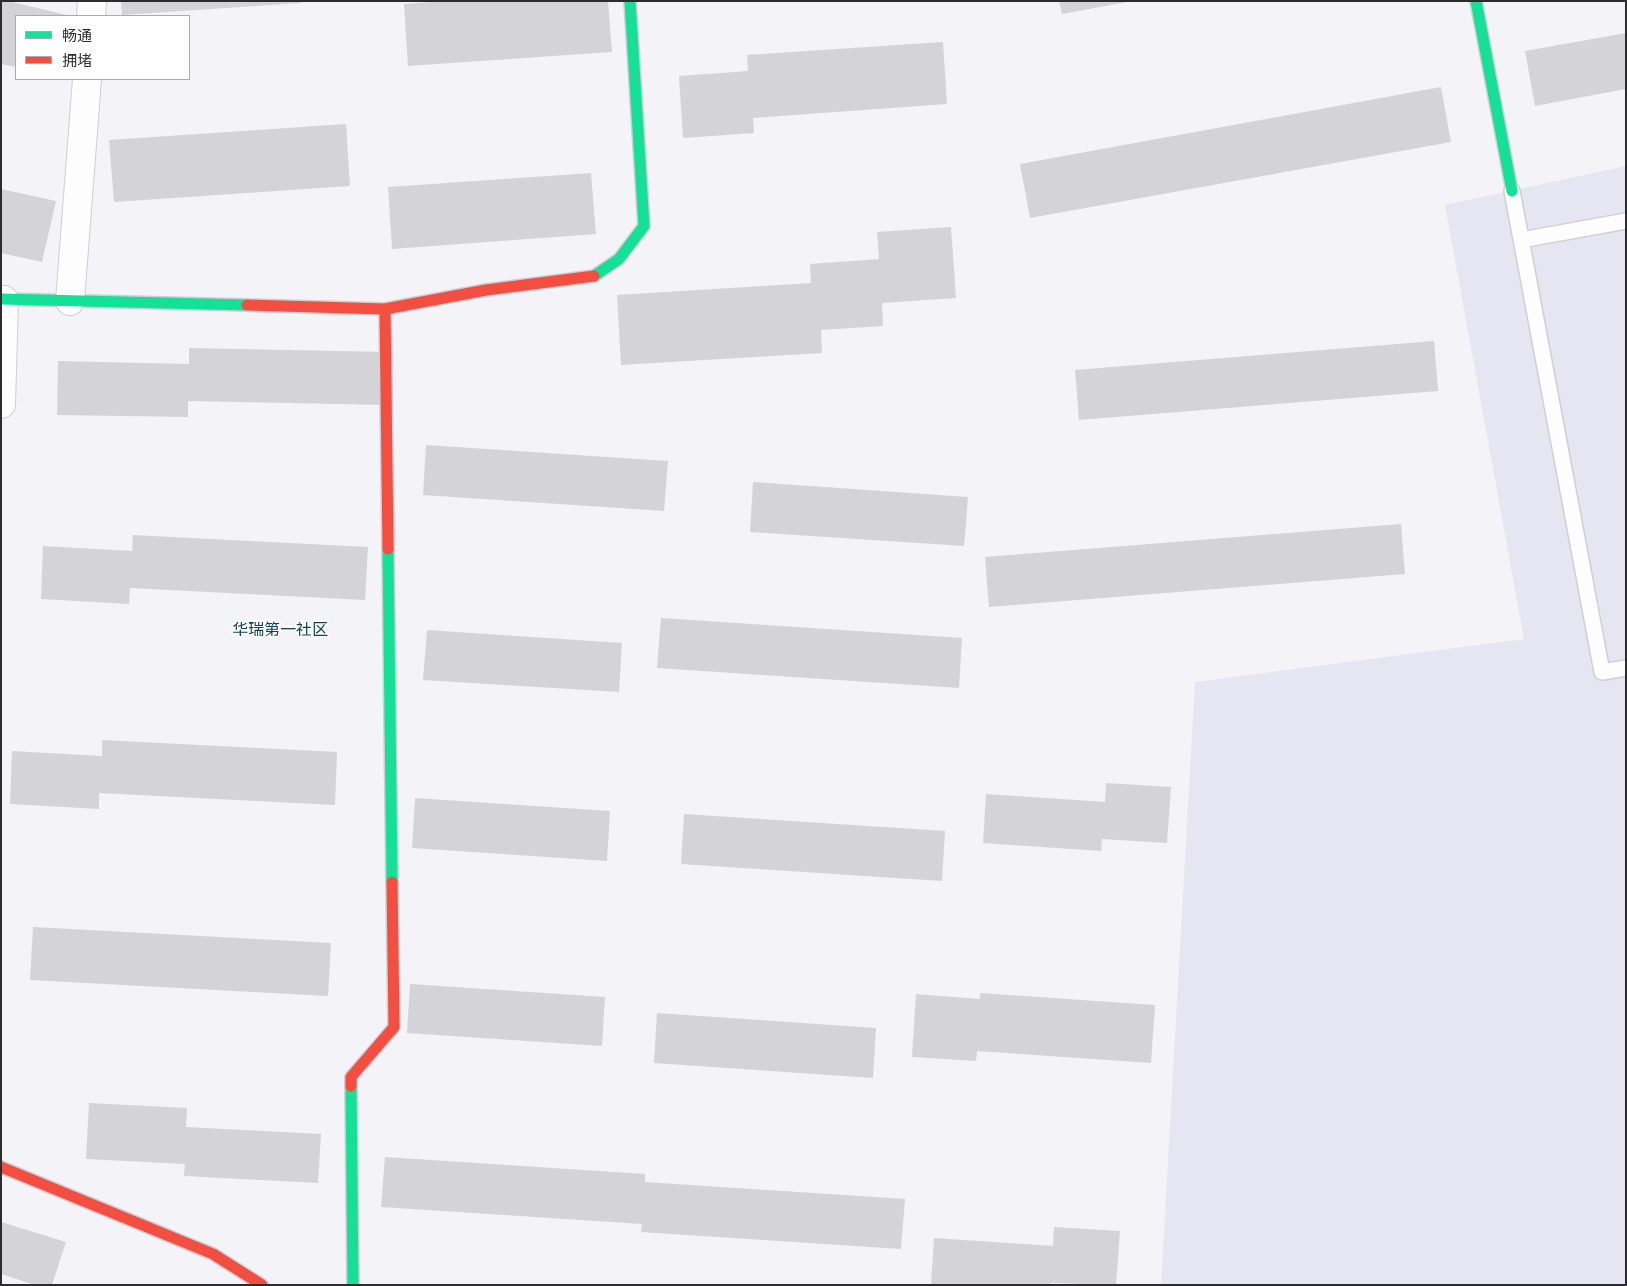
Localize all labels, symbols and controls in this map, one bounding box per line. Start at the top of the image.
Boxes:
legend [15,15,190,80]
text: 畅通 [62,26,92,45]
text: 拥堵 [62,51,92,70]
district label: 华瑞第一社区 [232,620,328,640]

